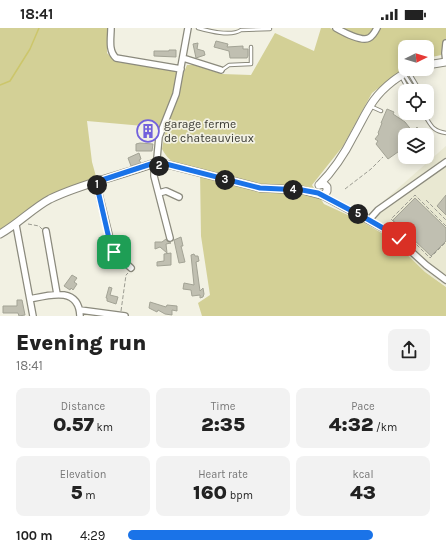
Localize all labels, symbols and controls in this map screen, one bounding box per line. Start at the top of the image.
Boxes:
text: 18:41 [20,5,53,23]
north arrow [398,40,434,76]
map controls [398,40,434,164]
button: locate [398,84,434,120]
place label: garage ferme de chateauvieux [164,117,254,145]
building icon: garage ferme de chateauvieux [135,118,161,144]
button: layers [398,128,434,164]
pin: 2 [149,156,169,176]
text: 2 [156,159,162,172]
pin: 3 [215,170,235,190]
text: 3 [222,173,228,186]
pin: 1 [87,175,107,195]
text: 1 [95,178,99,191]
pin: 4 [283,180,303,200]
text: 4 [290,183,296,196]
pin: 5 [348,204,368,224]
text: 5 [355,207,361,220]
pin [382,222,416,256]
icon: check [388,228,410,250]
pin [97,235,131,269]
icon: arrive [103,241,125,263]
button: share [388,329,430,371]
text: Evening run [16,330,146,356]
text: 18:41 [16,358,43,373]
text: Distance [61,400,105,413]
text: Time [211,400,235,413]
text: Pace [351,400,375,413]
text: 0.57 [53,413,94,436]
text: 2:35 [201,413,245,436]
text: 4:32 [329,413,373,436]
text: km [94,421,113,434]
text: /km [373,421,397,434]
text: Elevation [60,468,106,481]
text: Heart rate [198,468,248,481]
text: kcal [352,468,374,481]
text: 5 [71,481,83,504]
text: 160 [193,481,227,504]
text: 43 [350,481,376,504]
text: m [83,489,95,502]
text: bpm [227,489,253,502]
text: 100 m [16,528,53,543]
text: 4:29 [80,528,105,543]

